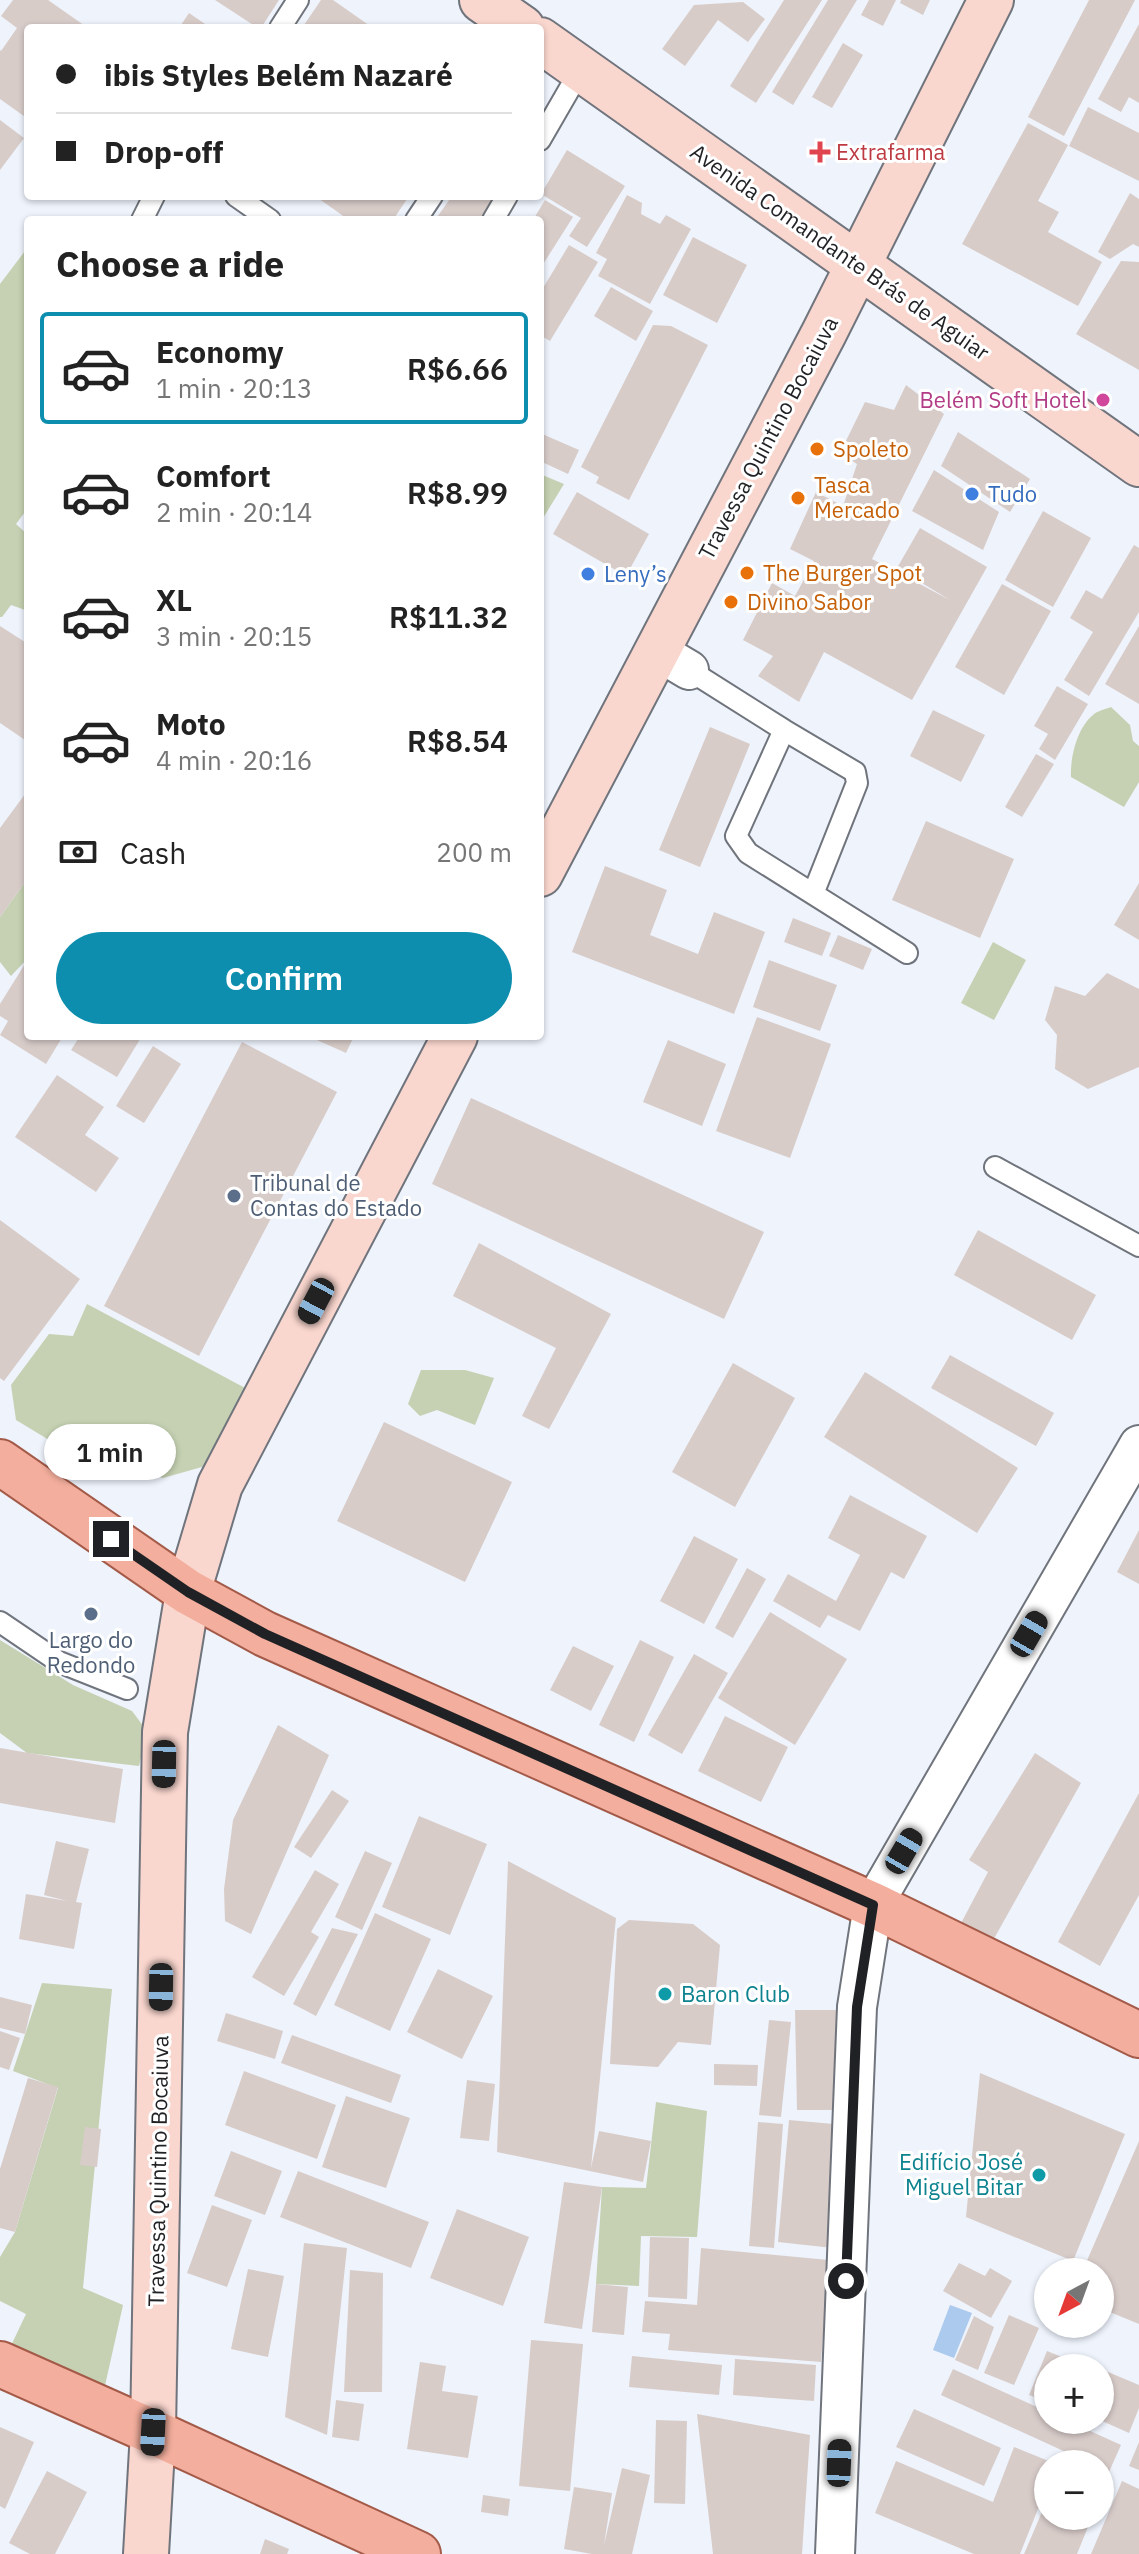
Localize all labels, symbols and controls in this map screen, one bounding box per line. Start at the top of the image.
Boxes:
text: ibis Styles Belém Nazaré [104,55,453,94]
text: Drop-off [104,132,223,171]
street label: Avenida Comandante Brás de Aguiar [685,137,996,366]
place label: Extrafarma [836,137,946,166]
marker: Extrafarma [811,143,829,161]
text: Choose a ride [56,240,284,287]
street label: Travessa Quintino Bocaiuva [691,311,844,564]
icon: car [60,332,132,404]
text: Economy [156,332,284,371]
text: R$6.66 [407,349,508,388]
text: 1 min · 20:13 [156,371,312,405]
place label: Belém Soft Hotel [920,385,1087,414]
marker: Belém Soft Hotel [1094,391,1112,409]
place label: Spoleto [833,434,909,463]
marker: Spoleto [808,440,826,458]
icon: car [60,456,132,528]
text: Comfort [156,456,271,495]
place label: Tasca Mercado [814,470,900,524]
text: R$8.99 [407,473,508,512]
place label: Tudo [988,479,1037,508]
marker: Tudo [963,485,981,503]
marker: Tasca Mercado [789,489,807,507]
text: 2 min · 20:14 [156,495,312,529]
place label: The Burger Spot [763,558,922,587]
place label: Leny’s [604,559,667,588]
marker: The Burger Spot [738,564,756,582]
marker: Leny’s [579,565,597,583]
icon: car [60,580,132,652]
text: XL [156,580,192,619]
place label: Divino Sabor [747,587,871,616]
marker: Divino Sabor [722,593,740,611]
text: R$11.32 [389,597,508,636]
text: 3 min · 20:15 [156,619,312,653]
icon: car [60,704,132,776]
text: Moto [156,704,226,743]
text: R$8.54 [407,721,508,760]
text: 4 min · 20:16 [156,743,312,777]
icon: cash [56,830,100,874]
text: Cash [120,833,186,872]
text: 200 m [436,835,512,869]
button: Confirm [56,932,512,1024]
place label: Tribunal de Contas do Estado [250,1168,422,1222]
marker: Tribunal de Contas do Estado [225,1187,243,1205]
car [294,1274,338,1328]
callout: 1 min [45,1423,177,1479]
text: 1 min [76,1435,144,1469]
route end [93,1521,129,1557]
marker: Largo do Redondo [82,1605,100,1623]
car [1007,1607,1051,1661]
place label: Largo do Redondo [47,1625,135,1679]
car [152,1740,176,1788]
car [882,1824,926,1878]
car [149,1963,173,2011]
place label: Baron Club [681,1979,790,2008]
marker: Baron Club [656,1985,674,2003]
street label: Travessa Quintino Bocaiuva [141,2035,174,2307]
place label: Edifício José Miguel Bitar [899,2147,1023,2201]
marker: Edifício José Miguel Bitar [1030,2166,1048,2184]
north arrow [1034,2258,1114,2338]
map controls [1034,2258,1114,2530]
route start [828,2263,864,2299]
button: + [1034,2354,1114,2434]
car [140,2407,166,2457]
car [826,2439,852,2487]
button: − [1034,2450,1114,2530]

